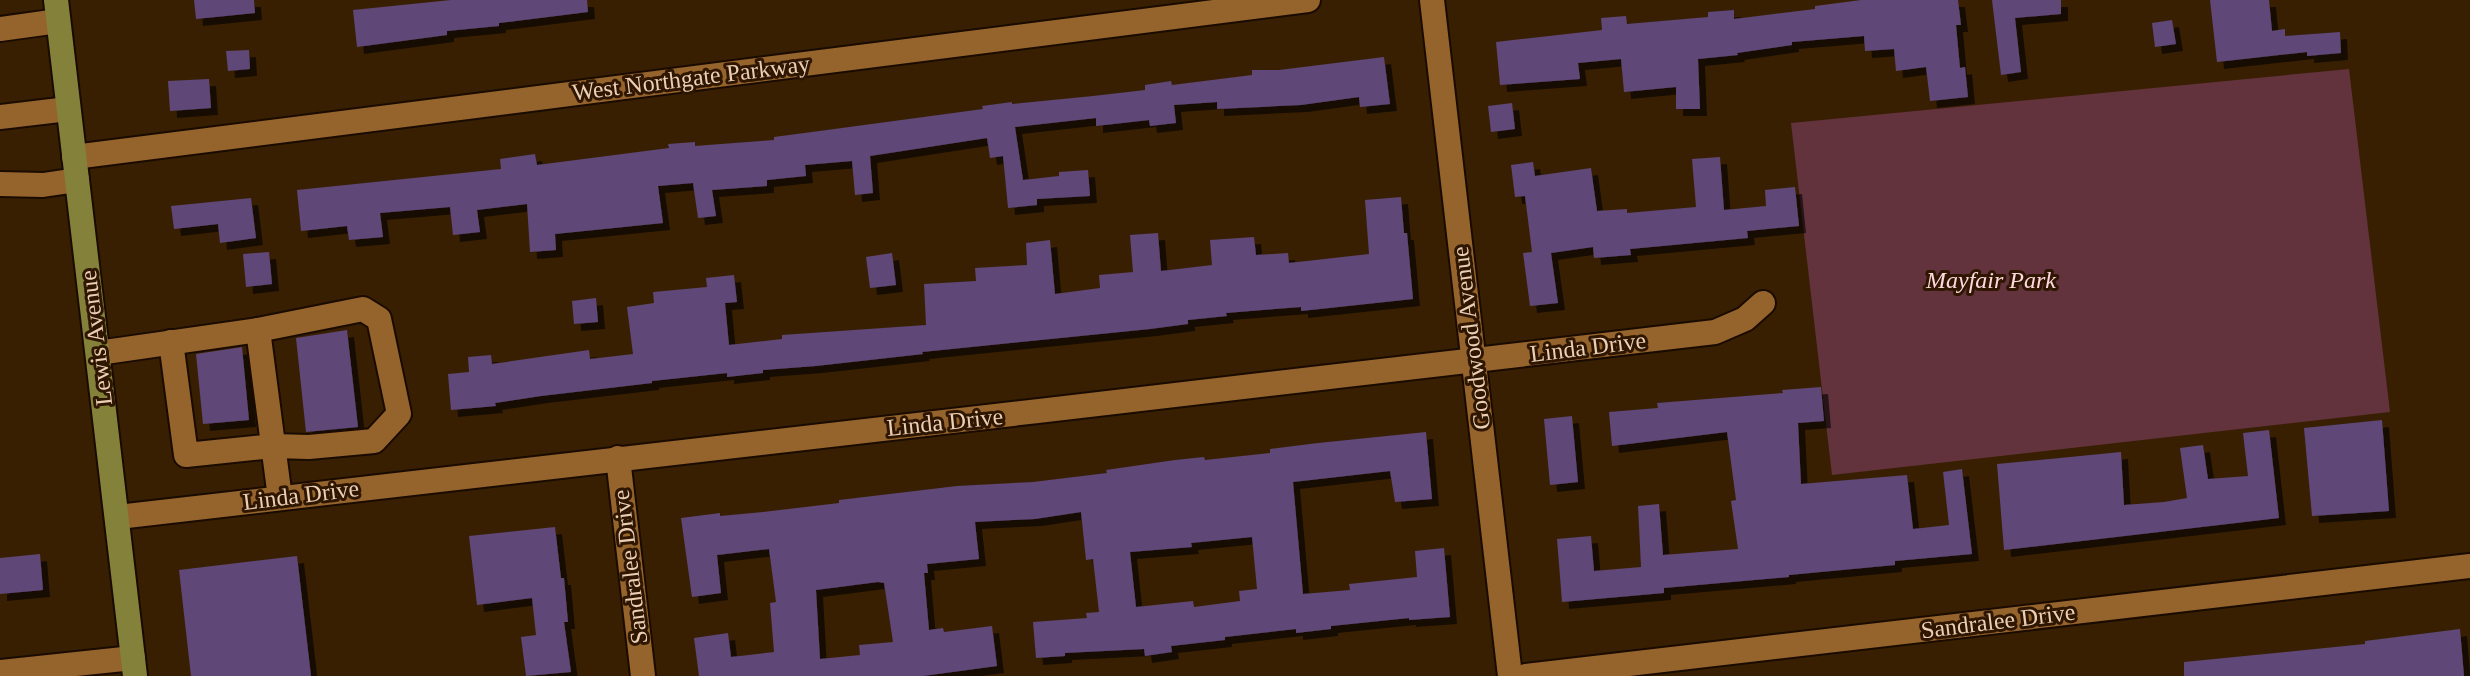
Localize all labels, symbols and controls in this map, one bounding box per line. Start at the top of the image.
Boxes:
street label: West Northgate Parkway [571,51,811,105]
street label: Goodwood Avenue [1447,245,1495,431]
park label: Mayfair Park [1925,267,2056,293]
street label: Lewis Avenue [75,269,117,407]
street label: Linda Drive [1529,327,1647,367]
street label: Linda Drive [886,403,1004,441]
street label: Linda Drive [242,475,360,515]
street label: Sandralee Drive [608,488,652,646]
street label: Sandralee Drive [1919,599,2077,643]

